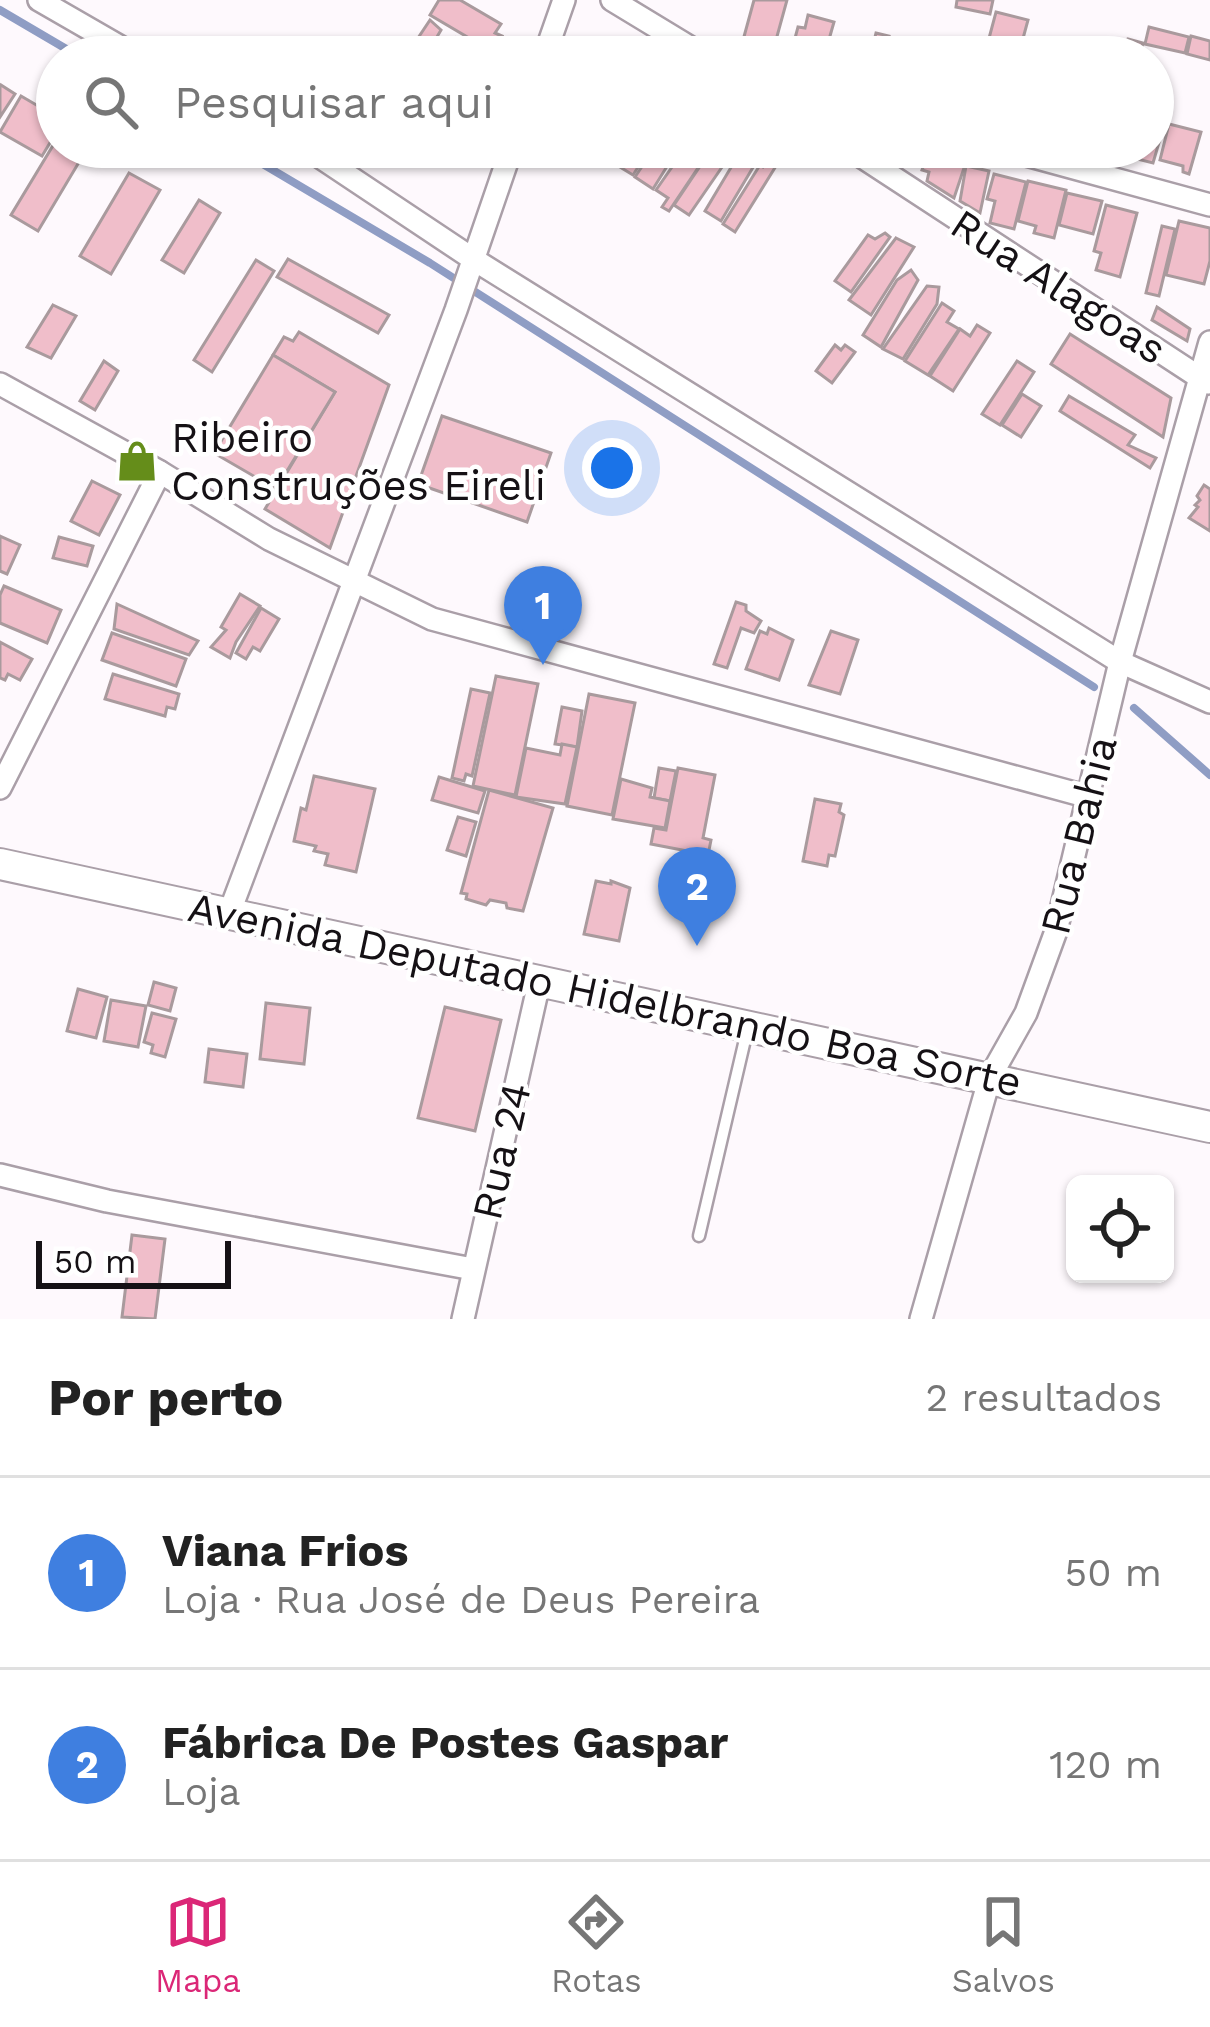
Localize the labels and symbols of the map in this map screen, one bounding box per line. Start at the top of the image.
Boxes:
street label: Rua Alagoas [942,199,1175,374]
place label: Ribeiro Construções Eireli [171,413,546,510]
shop icon: Ribeiro Construções Eireli [114,438,160,484]
your location [582,438,642,498]
pin: 1 [504,566,582,665]
street label: Rua Bahia [1030,731,1127,939]
pin: 2 [658,847,736,946]
street label: Avenida Deputado Hidelbrando Boa Sorte [184,882,1026,1107]
street label: Rua 24 [462,1078,541,1225]
scale bar [36,1235,231,1288]

